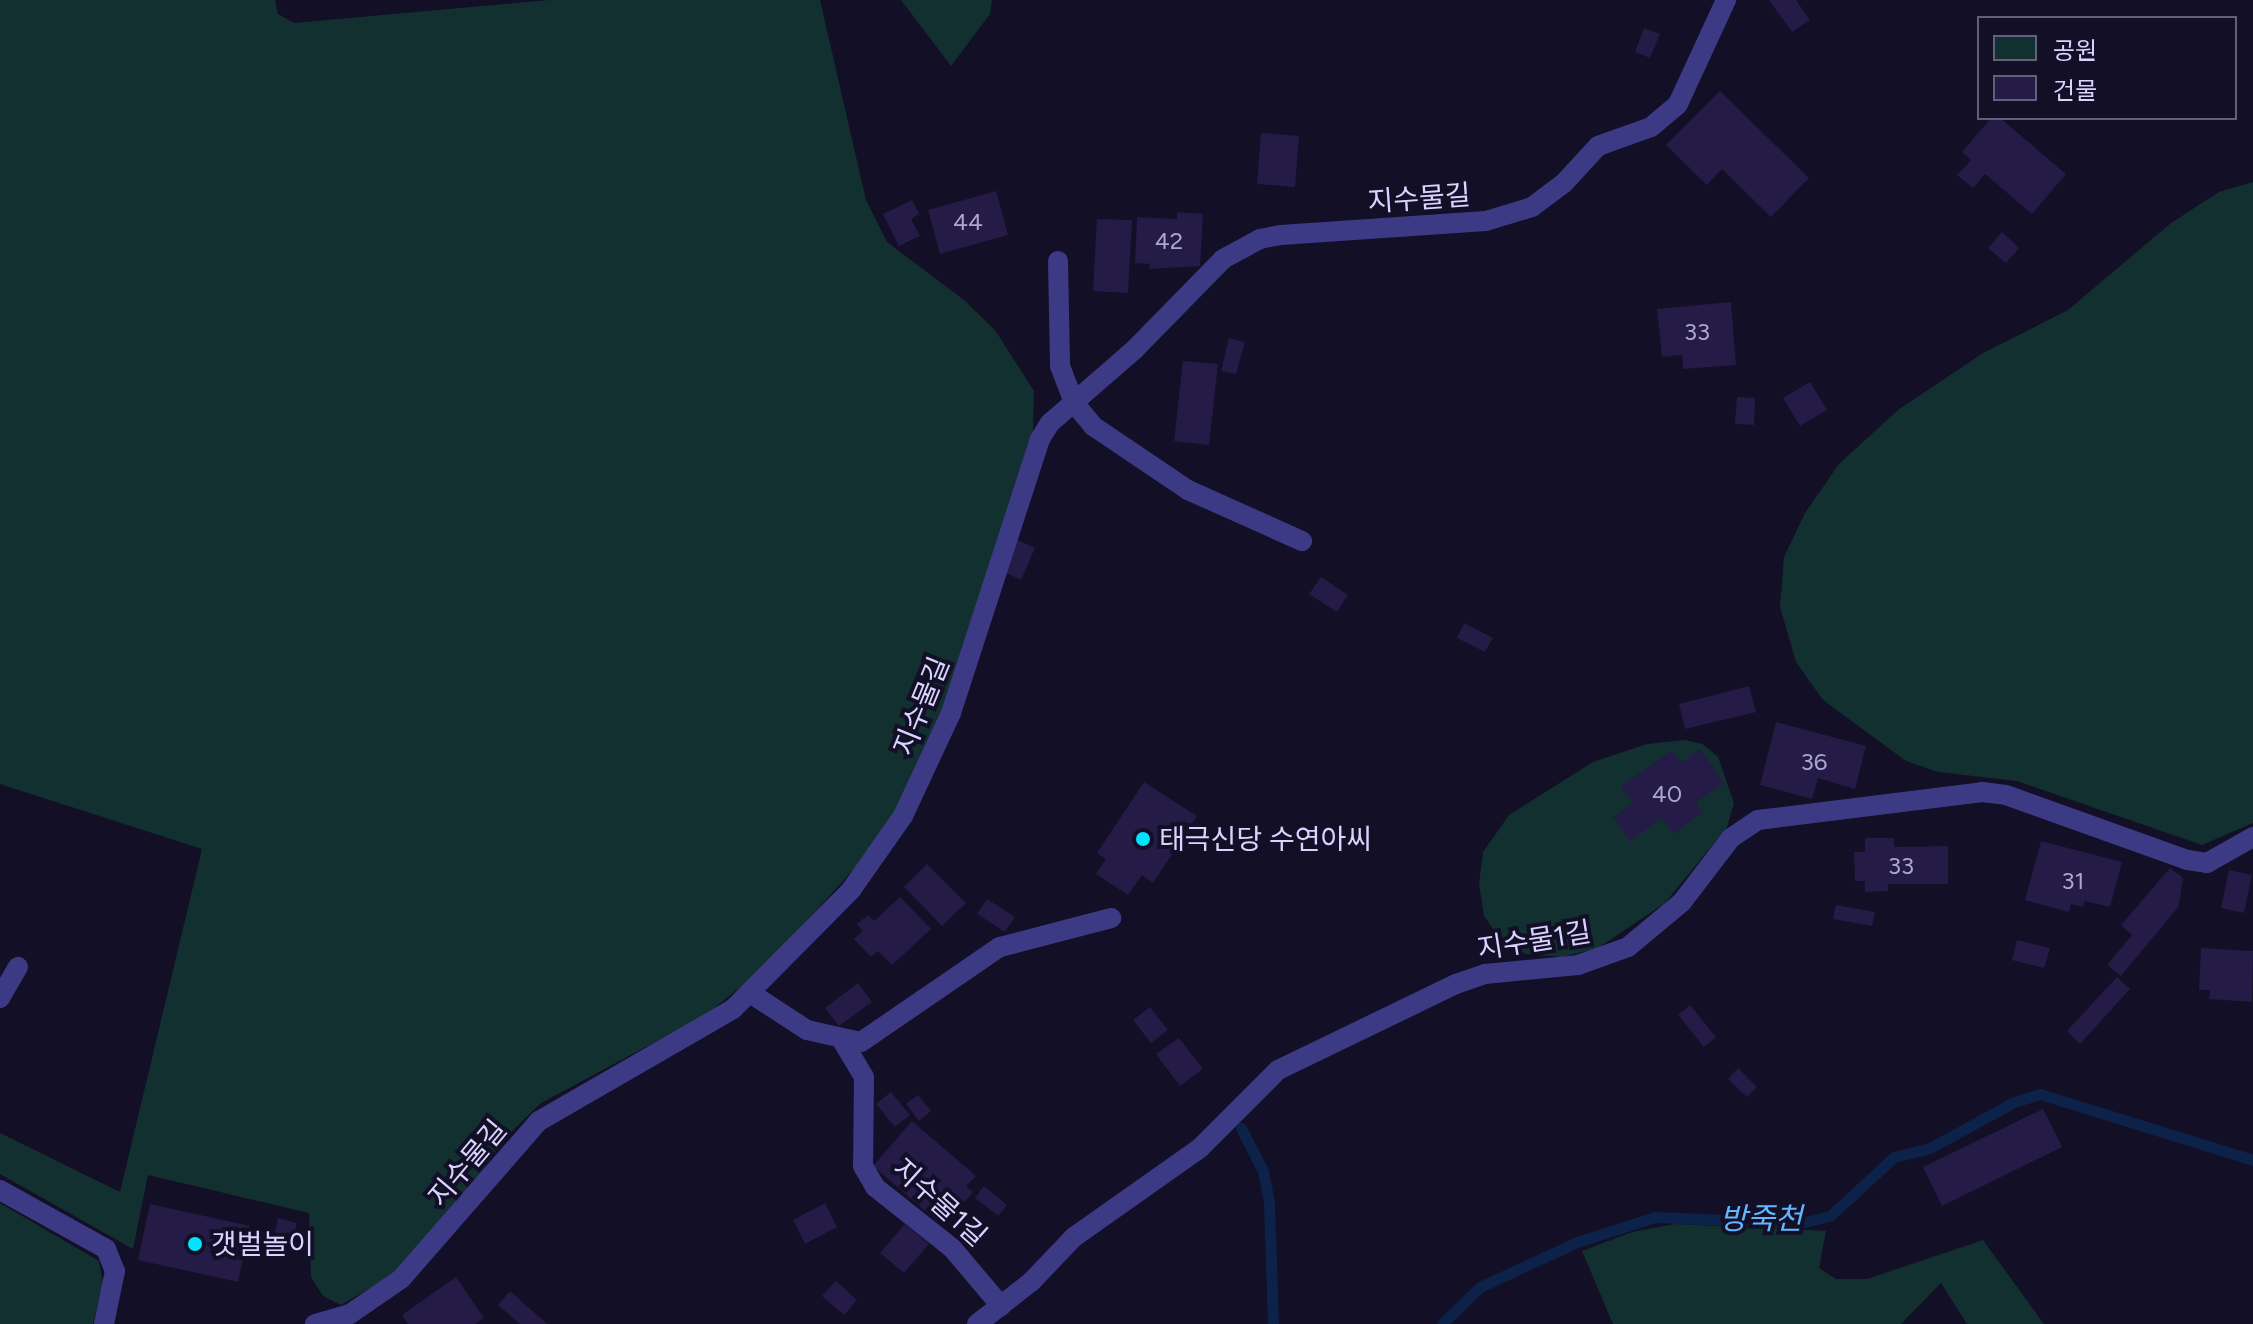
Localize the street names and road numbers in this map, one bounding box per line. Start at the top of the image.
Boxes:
street label: 지수물길 [1366,178,1472,218]
street label: 지수물길 [886,652,956,760]
street label: 지수물1길 [1475,914,1593,966]
street label: 지수물길 [421,1113,513,1213]
street label: 지수물1길 [886,1151,994,1253]

